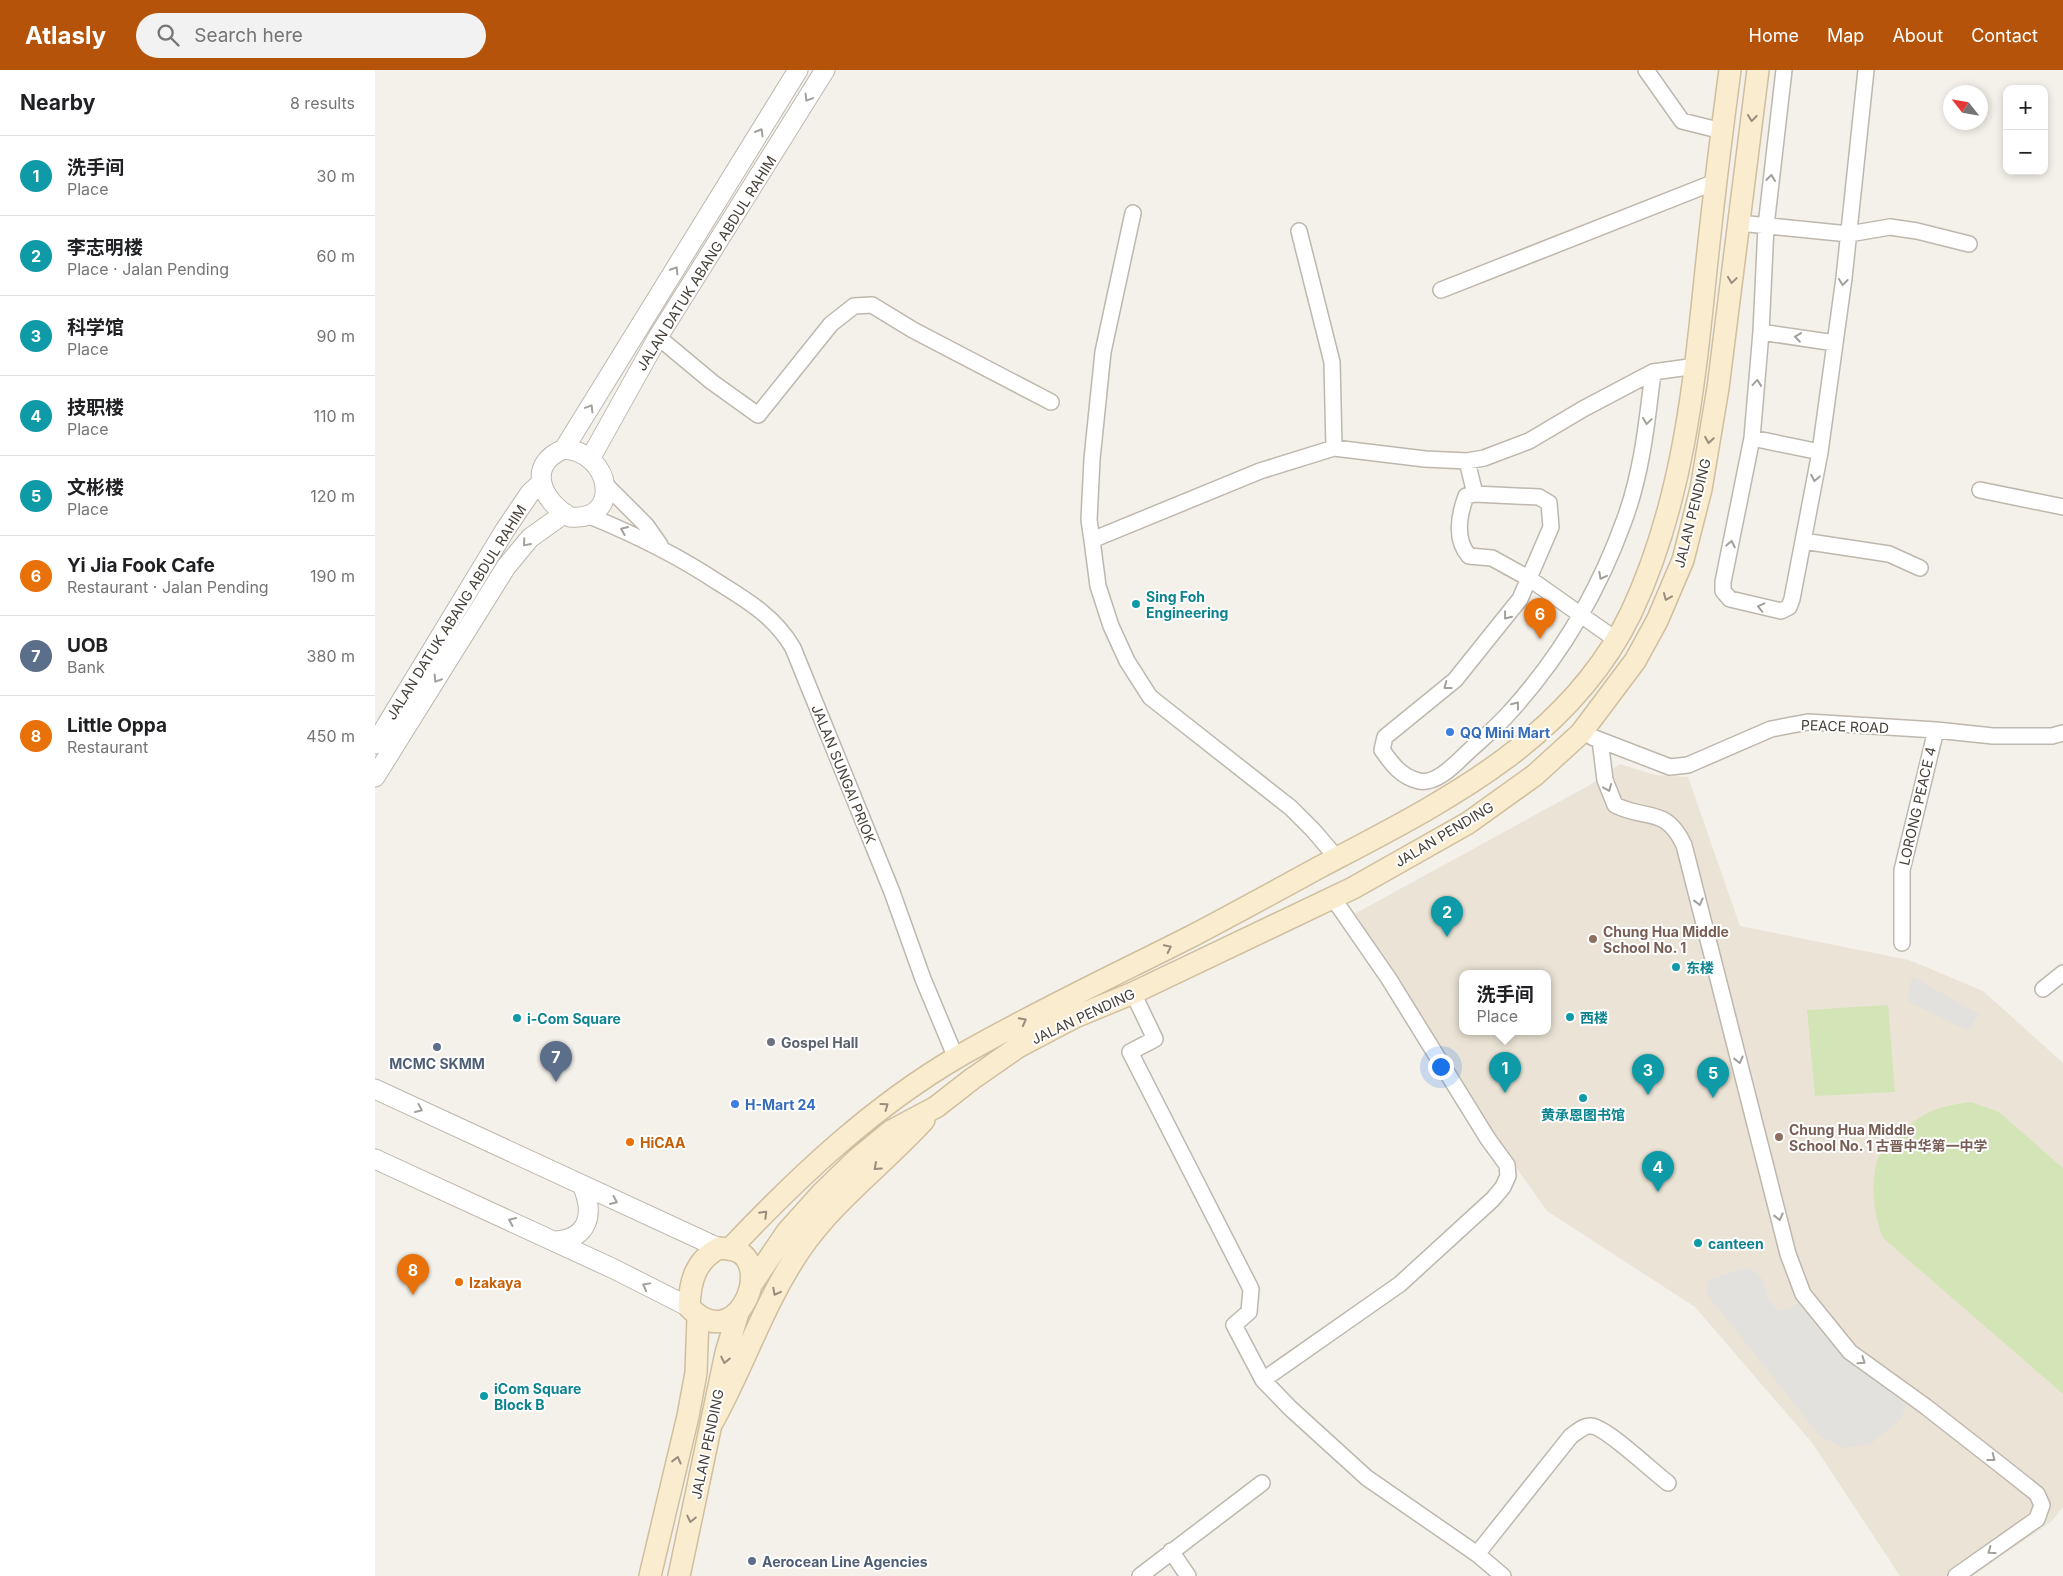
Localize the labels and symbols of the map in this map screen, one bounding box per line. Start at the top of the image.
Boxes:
north arrow [1943,85,1988,130]
one-way arrow [805,92,815,101]
one-way arrow [1748,114,1758,123]
one-way arrow [754,128,764,137]
street label: JALAN DATUK ABANG ABDUL RAHIM [632,152,780,374]
one-way arrow [1765,174,1776,182]
one-way arrow [669,266,678,276]
one-way arrow [1727,276,1738,284]
one-way arrow [1839,278,1849,287]
one-way arrow [1794,332,1802,343]
one-way arrow [1751,379,1762,387]
one-way arrow [583,405,593,414]
one-way arrow [1642,417,1653,425]
one-way arrow [1704,436,1714,445]
street label: JALAN PENDING [1670,457,1714,569]
one-way arrow [1811,473,1821,482]
street label: JALAN DATUK ABANG ABDUL RAHIM [382,501,530,723]
one-way arrow [620,526,629,536]
one-way arrow [523,538,532,547]
one-way arrow [1725,539,1736,548]
one-way arrow [1598,571,1608,580]
place label: Sing Foh Engineering [1146,588,1228,621]
one-way arrow [1663,592,1674,601]
marker: Sing Foh Engineering [1130,598,1142,610]
pin: 6 [1524,598,1556,639]
one-way arrow [1757,602,1765,612]
one-way arrow [1505,610,1513,619]
one-way arrow [434,673,443,682]
one-way arrow [1444,680,1453,688]
one-way arrow [1510,701,1519,711]
street label: JALAN SUNGAI PRIOK [808,702,880,847]
street label: PEACE ROAD [1801,716,1889,736]
place label: QQ Mini Mart [1460,724,1550,741]
marker: QQ Mini Mart [1444,726,1456,738]
street label: LORONG PEACE 4 [1895,745,1939,867]
one-way arrow [1602,783,1613,792]
street label: JALAN PENDING [1392,798,1496,870]
pin: 2 [1431,896,1463,937]
one-way arrow [1693,898,1704,907]
place label: Chung Hua Middle School No. 1 [1603,923,1729,956]
marker: Chung Hua Middle School No. 1 [1587,933,1599,945]
one-way arrow [1163,944,1172,954]
place label: 东楼 [1686,959,1714,976]
marker: 东楼 [1670,961,1682,973]
street label: JALAN PENDING [1029,985,1137,1047]
place label: 西楼 [1580,1009,1608,1026]
place label: i-Com Square [527,1010,621,1027]
marker: 西楼 [1564,1011,1576,1023]
marker: i-Com Square [511,1012,523,1024]
one-way arrow [1018,1017,1027,1027]
place label: Gospel Hall [781,1034,858,1051]
marker: Gospel Hall [765,1036,777,1048]
marker: MCMC SKMM [431,1041,443,1053]
pin: 7 [540,1041,572,1082]
pin: 1 [1489,1052,1521,1093]
your location [1428,1054,1454,1080]
pin: 3 [1632,1054,1664,1095]
place label: MCMC SKMM [389,1055,485,1072]
one-way arrow [1733,1055,1743,1063]
pin: 5 [1697,1057,1729,1098]
marker: 黄承恩图书馆 [1577,1092,1589,1104]
place label: H-Mart 24 [745,1096,816,1113]
marker: H-Mart 24 [729,1098,741,1110]
one-way arrow [414,1103,423,1114]
one-way arrow [879,1103,889,1112]
place label: 黄承恩图书馆 [1541,1106,1625,1123]
place label: Chung Hua Middle School No. 1 古晋中华第一中学 [1789,1121,1988,1154]
marker: Chung Hua Middle School No. 1 古晋中华第一中学 [1773,1131,1785,1143]
place label: HiCAA [640,1134,686,1151]
marker: HiCAA [624,1136,636,1148]
pin: 4 [1642,1151,1674,1192]
one-way arrow [874,1161,883,1170]
one-way arrow [609,1194,618,1205]
one-way arrow [758,1211,767,1220]
one-way arrow [1773,1213,1784,1222]
one-way arrow [508,1217,517,1227]
place label: canteen [1708,1235,1764,1252]
marker: canteen [1692,1237,1704,1249]
pin: 8 [397,1254,429,1295]
place label: Izakaya [469,1274,522,1291]
marker: Izakaya [453,1276,465,1288]
one-way arrow [642,1282,651,1292]
one-way arrow [772,1287,782,1296]
one-way arrow [720,1355,730,1364]
one-way arrow [1856,1355,1866,1364]
place label: iCom Square Block B [494,1380,581,1413]
street label: JALAN PENDING [687,1387,727,1501]
marker: iCom Square Block B [478,1390,490,1402]
one-way arrow [1987,1453,1996,1462]
one-way arrow [671,1456,682,1465]
one-way arrow [686,1514,697,1523]
one-way arrow [1987,1545,1997,1554]
place label: Aerocean Line Agencies [762,1553,928,1570]
marker: Aerocean Line Agencies [746,1555,758,1567]

